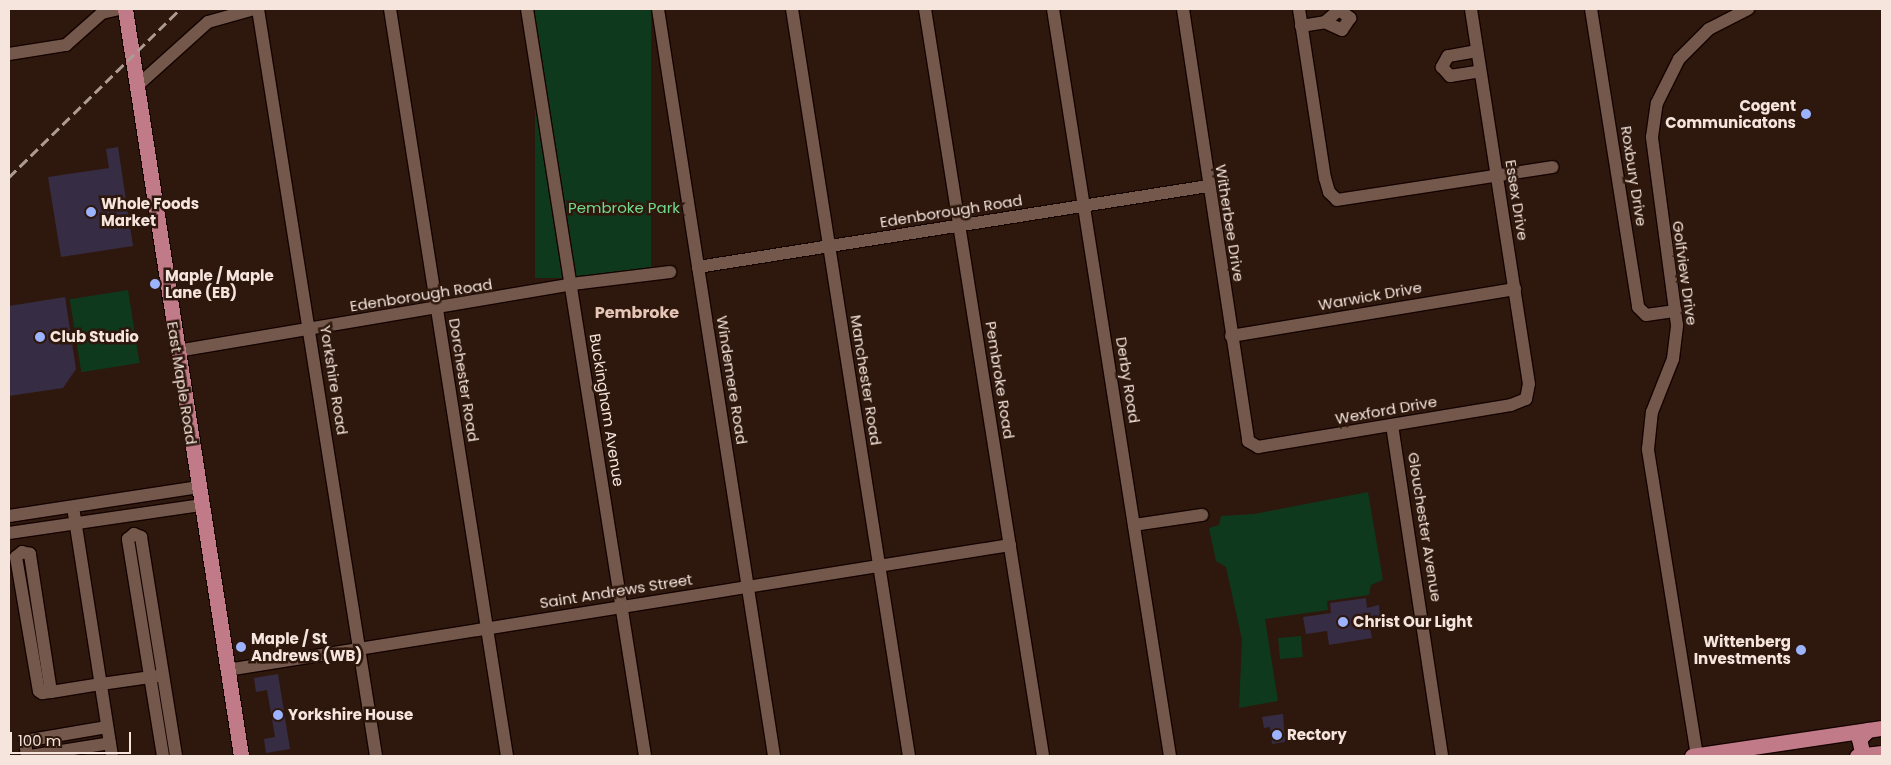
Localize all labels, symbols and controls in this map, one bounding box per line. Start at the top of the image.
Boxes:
place label: Cogent Communicatons [1665,96,1796,131]
marker: Cogent Communicatons [1800,108,1812,120]
street label: Roxbury Drive [1617,125,1651,227]
street label: Essex Drive [1502,158,1532,242]
street label: Witherbee Drive [1212,163,1248,283]
street label: Edenborough Road [878,191,1024,231]
place label: Whole Foods Market [101,194,199,229]
park label: Pembroke Park [568,199,680,217]
marker: Whole Foods Market [85,206,97,218]
street label: Golfview Drive [1669,220,1701,326]
place label: Maple / Maple Lane (EB) [165,266,274,301]
street label: Edenborough Road [348,275,494,315]
marker: Maple / Maple Lane (EB) [149,278,161,290]
street label: Warwick Drive [1317,278,1423,314]
district label: Pembroke [595,303,679,323]
street label: Manchester Road [847,313,885,447]
street label: Windemere Road [713,314,751,446]
street label: Dorchester Road [445,317,483,443]
street label: East Maple Road [163,320,201,446]
street label: Pembroke Road [982,320,1018,440]
street label: Yorkshire Road [316,324,352,436]
place label: Club Studio [50,328,139,346]
marker: Club Studio [34,331,46,343]
street label: Buckingham Avenue [586,332,628,488]
street label: Derby Road [1112,336,1144,424]
street label: Wexford Drive [1334,392,1438,428]
street label: Glouchester Avenue [1404,451,1446,603]
street label: Saint Andrews Street [538,570,694,612]
place label: Christ Our Light [1353,613,1472,631]
marker: Christ Our Light [1337,616,1349,628]
place label: Maple / St Andrews (WB) [251,629,363,664]
place label: Wittenberg Investments [1694,632,1791,667]
marker: Maple / St Andrews (WB) [235,641,247,653]
marker: Wittenberg Investments [1795,644,1807,656]
place label: Yorkshire House [288,706,413,724]
marker: Yorkshire House [272,709,284,721]
scale bar [12,722,134,754]
place label: Rectory [1287,726,1347,744]
marker: Rectory [1271,729,1283,741]
text: 100 m [18,730,61,751]

